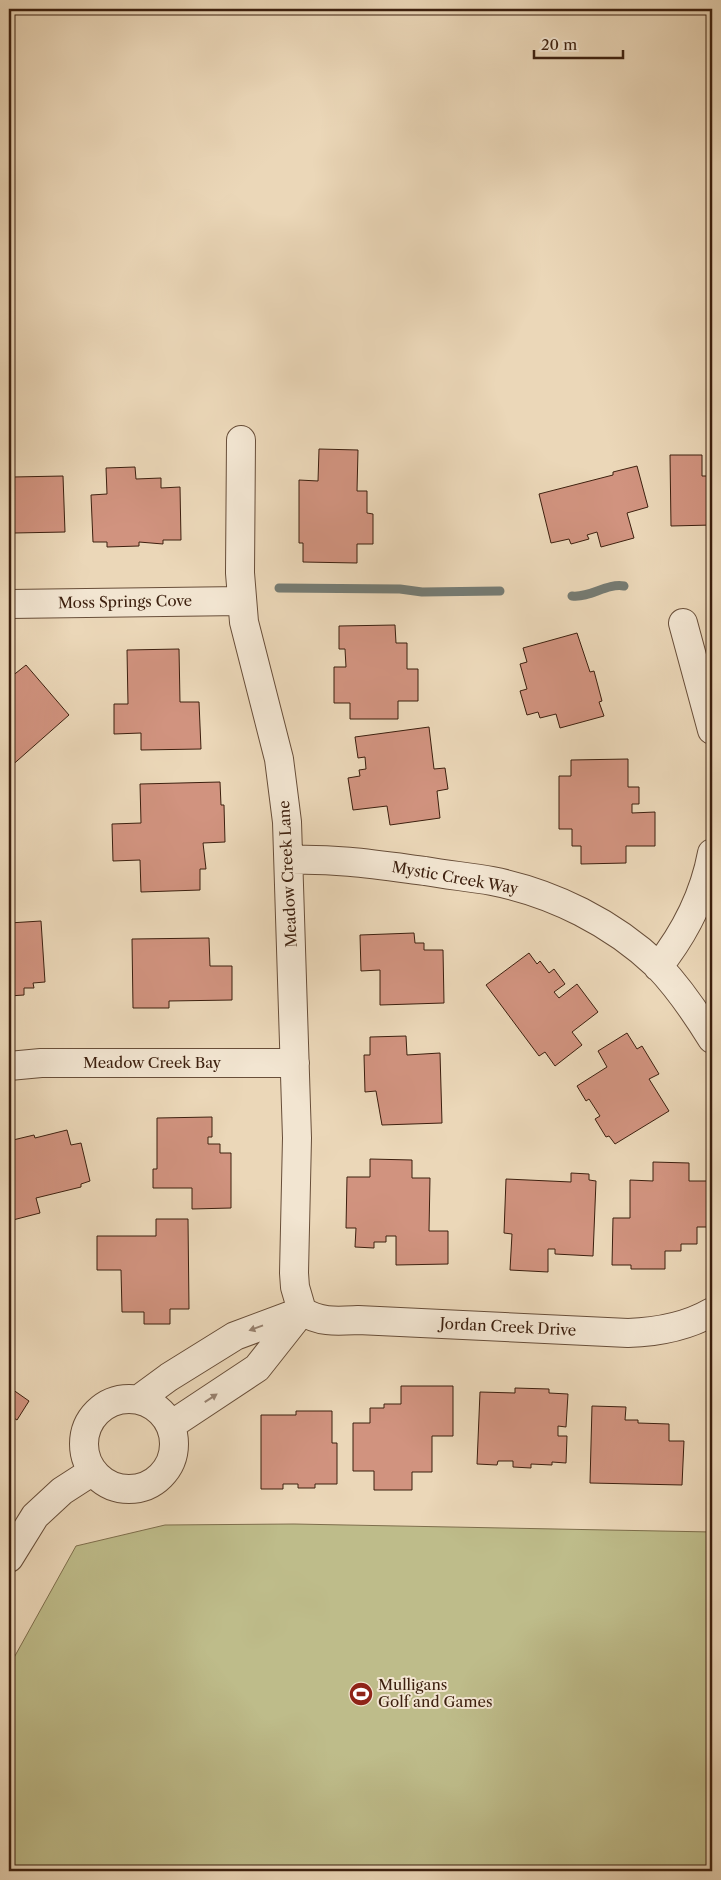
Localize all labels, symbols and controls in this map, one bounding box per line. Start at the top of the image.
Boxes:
scale bar [534,28,622,60]
text: 20 m [541,35,577,54]
street label: Moss Springs Cove [58,591,192,612]
street label: Meadow Creek Lane [274,800,301,948]
street label: Mystic Creek Way [390,857,521,898]
street label: Meadow Creek Bay [83,1053,222,1072]
street label: Jordan Creek Drive [437,1313,577,1340]
one-way arrow [249,1325,264,1332]
one-way arrow [205,1393,218,1403]
place label: Mulligans Golf and Games [378,1675,492,1711]
sports icon: Mulligans Golf and Games [348,1681,374,1707]

